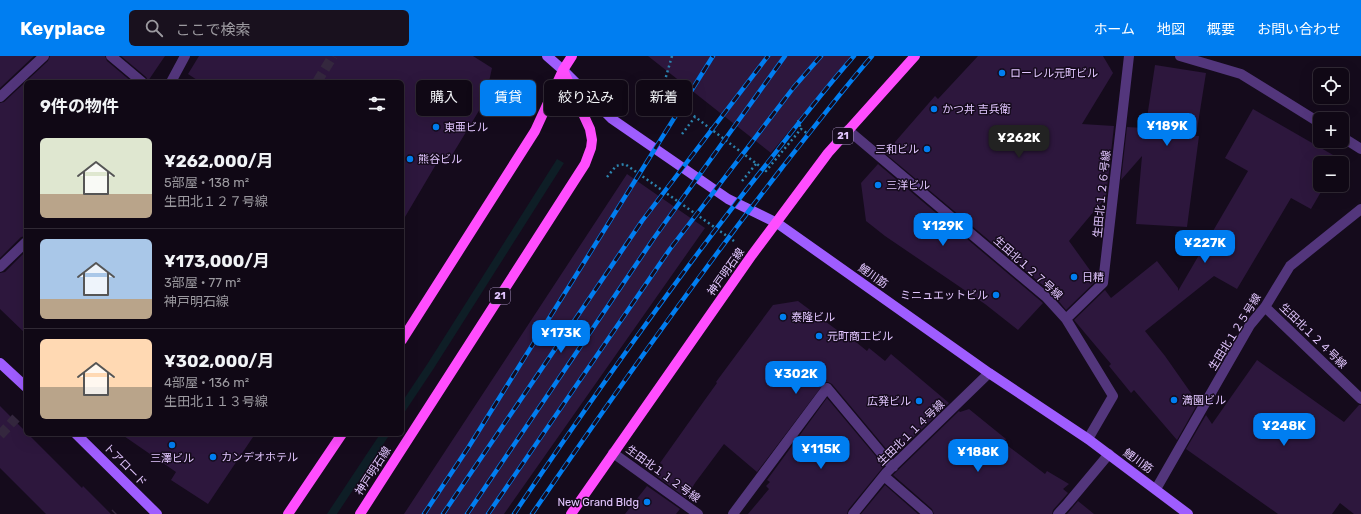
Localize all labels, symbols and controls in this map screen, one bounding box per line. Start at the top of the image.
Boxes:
search box [129,10,409,46]
text: Keyplace [20,17,105,40]
icon: search [143,17,165,39]
text: ここで検索 [175,21,250,39]
text: ホーム [1093,21,1135,38]
text: 地図 [1157,21,1185,38]
text: 概要 [1207,21,1235,38]
text: お問い合わせ [1257,21,1341,38]
place label: ローレル元町ビル [1010,67,1098,80]
marker: ローレル元町ビル [997,68,1007,78]
map controls [1313,68,1349,192]
button: locate [1313,68,1349,104]
chip: 購入 [416,80,472,116]
chip: 賃貸 [480,80,536,116]
chip: 絞り込み [544,80,628,116]
chip: 新着 [636,80,692,116]
icon: filters [366,93,388,115]
text: 9件の物件 [40,96,119,116]
place label: かつ丼 吉兵衛 [942,103,1011,116]
marker: かつ丼 吉兵衛 [929,104,939,114]
button: + [1313,112,1349,148]
pin: ¥189K [1139,113,1195,147]
text: ¥189K [1146,118,1188,133]
place label: 東亜ビル [444,121,488,134]
marker: 東亜ビル [431,122,441,132]
pin: ¥262K [991,125,1047,159]
road number: 21 [833,128,853,144]
text: ¥262K [998,130,1040,145]
place label: 三和ビル [875,143,919,156]
marker: 三和ビル [922,144,932,154]
street label: 生田北１２６号線 [1091,150,1113,238]
text: ¥262,000/月 [164,151,274,171]
place label: 熊谷ビル [418,153,462,166]
icon: home [72,154,120,202]
marker: 熊谷ビル [405,154,415,164]
button: − [1313,156,1349,192]
text: 5部屋 · 138 m² [164,175,249,190]
place label: 三洋ビル [886,179,930,192]
marker: 三洋ビル [873,180,883,190]
text: 生田北１２７号線 [164,194,268,209]
pin: ¥129K [915,213,971,247]
text: ¥129K [923,218,963,233]
pin: ¥227K [1177,230,1233,264]
street label: 生田北１２７号線 [991,234,1065,302]
text: ¥227K [1184,235,1226,250]
street label: 神戸明石線 [705,246,747,298]
text: ¥173,000/月 [164,251,270,271]
icon: home [72,255,120,303]
street label: 鯉川筋 [856,261,890,291]
place label: 日精 [1082,271,1104,284]
marker: 日精 [1069,272,1079,282]
text: 3部屋 · 77 m² [164,275,241,290]
road number: 21 [490,288,510,304]
place label: ミニュエットビル [900,289,988,302]
marker: ミニュエットビル [991,290,1001,300]
street label: 生田北１２５号線 [1206,291,1264,373]
text: 神戸明石線 [164,294,229,309]
street label: 生田北１２４号線 [1277,301,1349,371]
place label: 泰隆ビル [791,311,835,324]
marker: 泰隆ビル [778,312,788,322]
pin: ¥173K [533,320,589,354]
text: ¥173K [541,325,581,340]
place label: 元町商工ビル [827,330,893,343]
marker: 元町商工ビル [814,331,824,341]
text: ¥302,000/月 [164,351,274,371]
icon: home [72,355,120,403]
pin: ¥302K [768,361,824,395]
text: ¥302K [774,366,818,381]
text: 4部屋 · 136 m² [164,375,249,390]
text: 生田北１１３号線 [164,394,268,409]
place label: 満園ビル [1182,394,1226,407]
place label: 広発ビル [867,395,911,408]
marker: 満園ビル [1169,395,1179,405]
marker: 広発ビル [914,396,924,406]
street label: 生田北１１４号線 [875,398,947,468]
pin: ¥248K [1256,413,1312,447]
text: ¥248K [1262,418,1306,433]
pin: ¥115K [793,436,849,470]
pin: ¥188K [950,439,1006,473]
marker: 三澤ビル [167,440,177,450]
street label: トアロード [101,441,149,489]
text: ¥115K [802,441,840,456]
street label: 生田北１１２号線 [624,443,702,505]
street label: 神戸明石線 [353,444,393,498]
text: ¥188K [957,444,999,459]
street label: 鯉川筋 [1121,446,1155,476]
place label: カンデオホテル [221,451,298,464]
place label: 三澤ビル [150,452,194,465]
marker: カンデオホテル [208,452,218,462]
place label: New Grand Bldg [557,496,639,509]
marker: New Grand Bldg [642,497,652,507]

